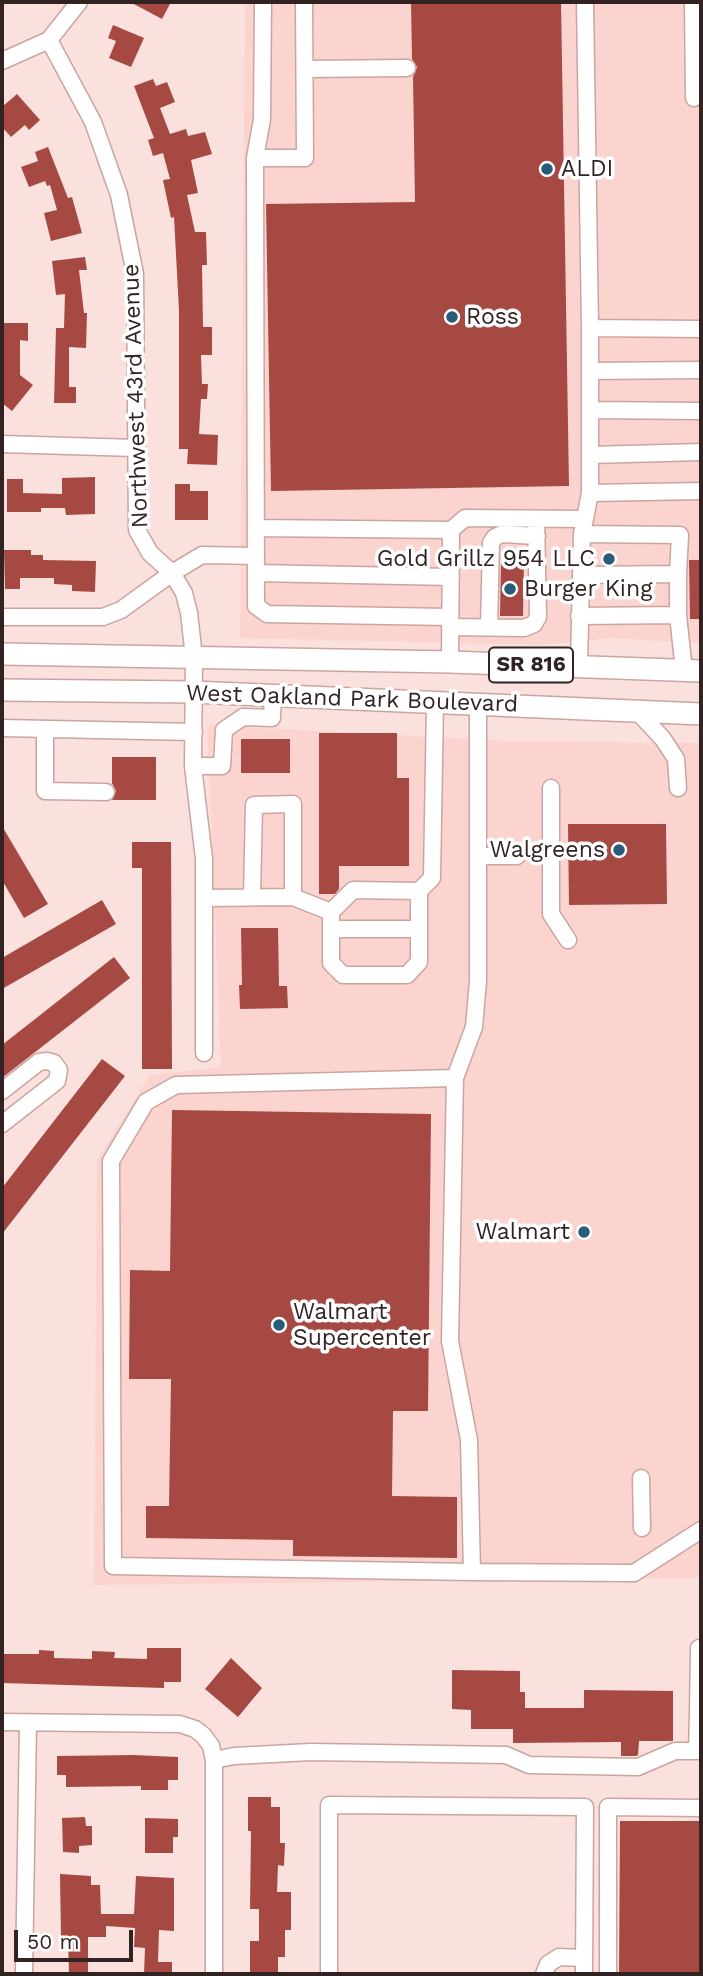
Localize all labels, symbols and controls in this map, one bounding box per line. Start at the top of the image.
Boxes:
place label: ALDI [561,155,613,183]
marker: ALDI [539,161,555,177]
street label: Northwest 43rd Avenue [118,263,154,529]
place label: Ross [466,303,519,331]
marker: Ross [444,309,460,325]
place label: Gold Grillz 954 LLC [377,545,595,573]
marker: Gold Grillz 954 LLC [601,551,617,567]
place label: Burger King [524,575,652,603]
marker: Burger King [502,581,518,597]
road number: SR 816 [489,648,573,682]
street label: West Oakland Park Boulevard [185,679,519,719]
place label: Walgreens [490,836,605,864]
marker: Walgreens [611,842,627,858]
place label: Walmart [475,1218,570,1246]
marker: Walmart [576,1224,592,1240]
place label: Walmart Supercenter [293,1298,431,1352]
marker: Walmart Supercenter [271,1317,287,1333]
scale bar [18,1916,136,1960]
text: 50 m [27,1929,79,1954]

